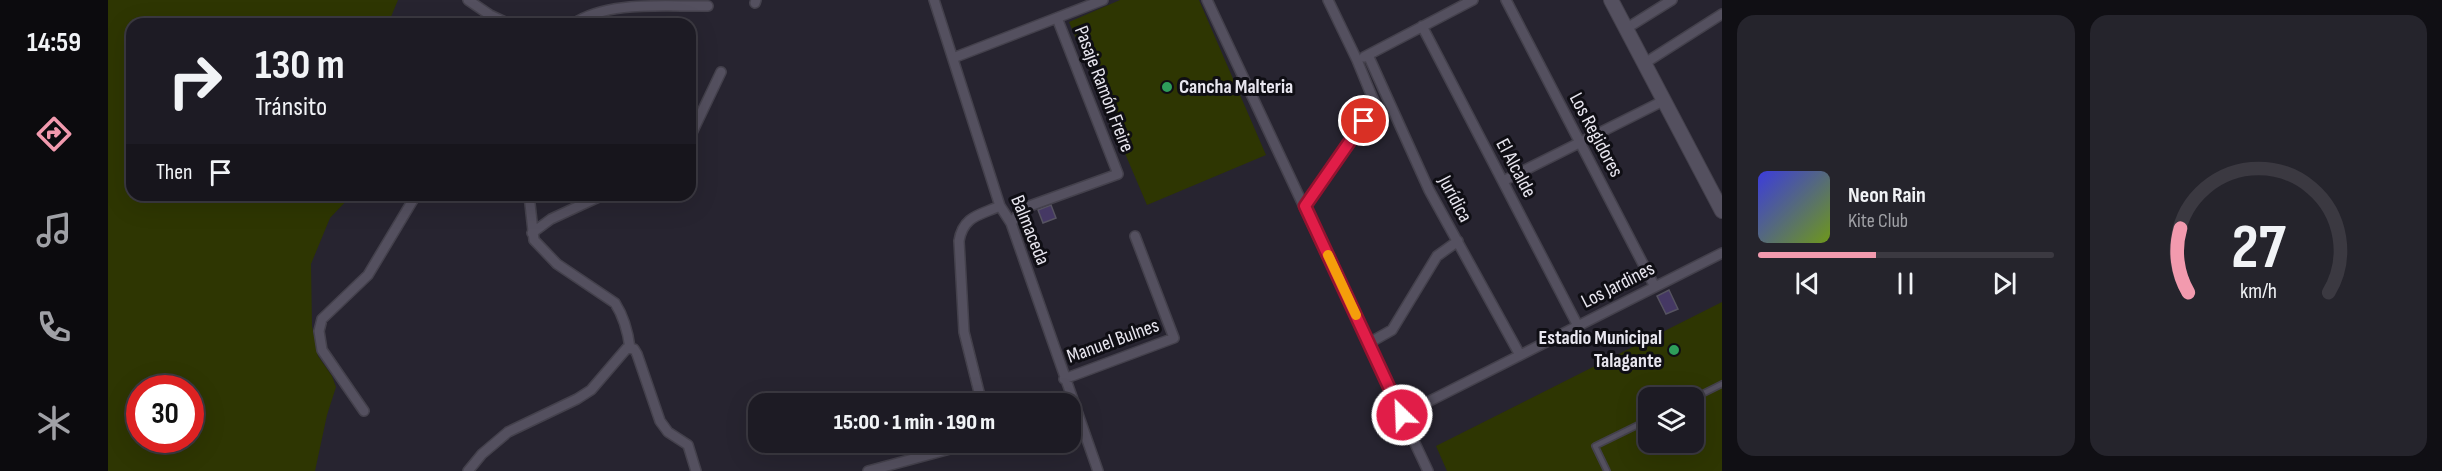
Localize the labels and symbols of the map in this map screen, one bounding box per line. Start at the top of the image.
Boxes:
street label: Pasaje Ramón Freire [1069,22,1139,156]
place label: Cancha Malteria [1179,75,1293,99]
marker: Cancha Malteria [1160,80,1174,94]
street label: Los Regidores [1564,89,1628,181]
pin [1338,95,1389,146]
street label: El Alcalde [1491,134,1541,202]
street label: Jurídica [1432,171,1477,226]
street label: Balmaceda [1005,192,1055,268]
street label: Los Jardines [1577,256,1659,314]
street label: Manuel Bulnes [1064,313,1162,369]
place label: Estadio Municipal Talagante [1539,326,1662,373]
marker: Estadio Municipal Talagante [1667,343,1681,357]
speed limit sign: 30 [126,375,204,453]
position arrow [1370,383,1434,447]

